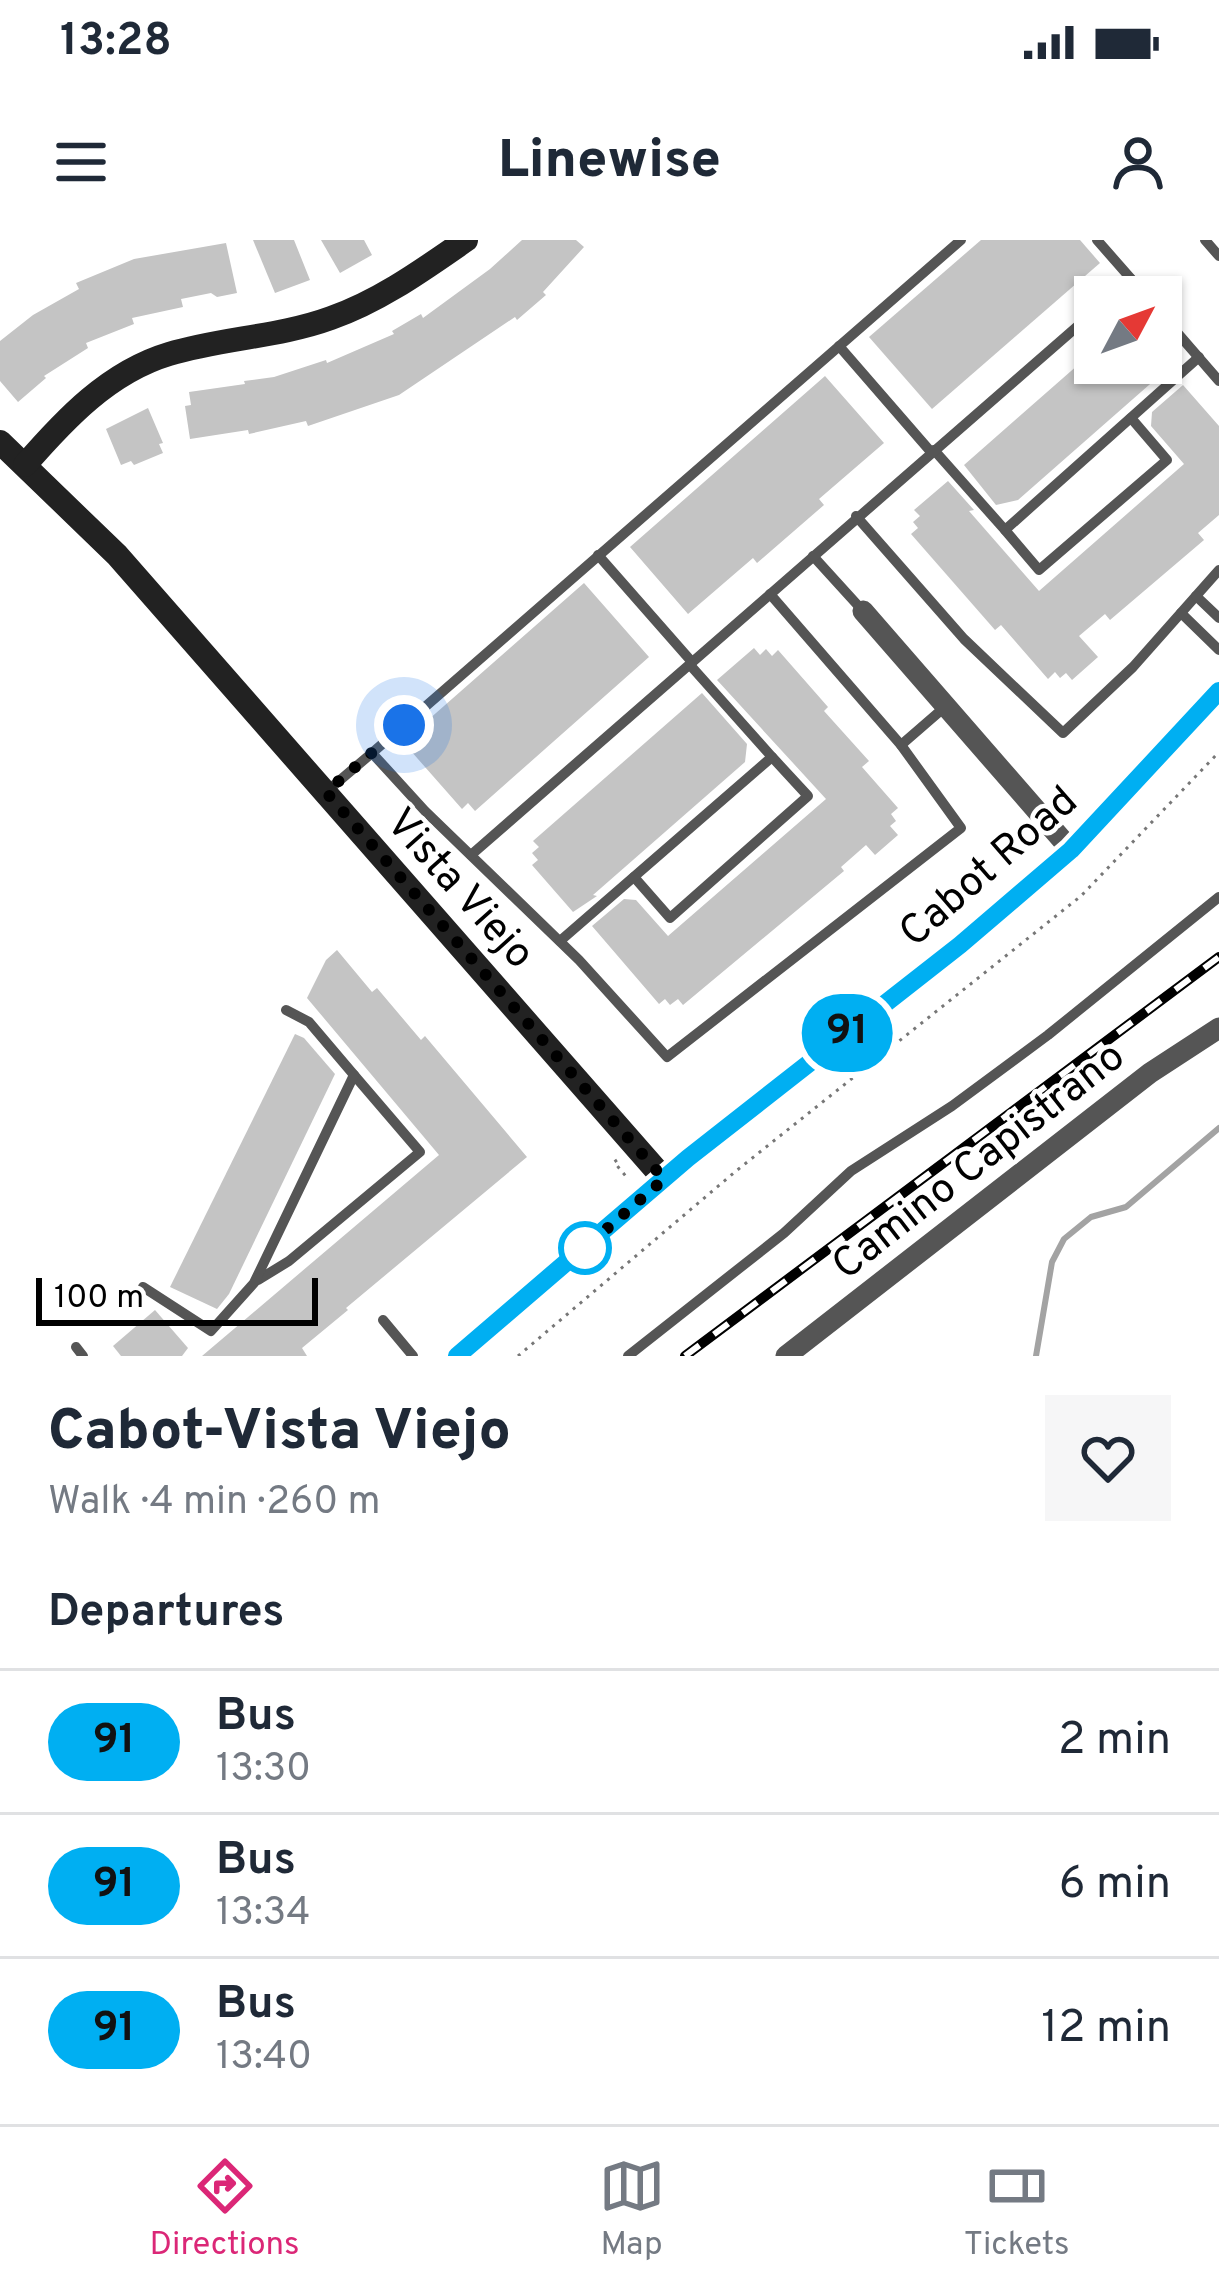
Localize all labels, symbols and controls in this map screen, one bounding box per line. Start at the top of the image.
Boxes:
text: 13:28 [60,14,172,71]
text: Linewise [498,128,721,197]
icon: menu [48,129,114,195]
icon: person [1105,129,1171,195]
north arrow [1074,276,1182,384]
map controls [1074,276,1182,384]
your location [374,695,434,755]
street label: Cabot Road [890,776,1090,960]
street label: Vista Viejo [373,799,545,981]
line badge: 91 [793,994,901,1072]
text: 91 [826,1006,868,1059]
street label: Camino Capistrano [823,1032,1137,1293]
unlabelled marker [560,1223,610,1273]
scale bar [36,1272,318,1325]
text: 100 m [54,1278,144,1320]
button: heart [1045,1395,1171,1521]
text: Cabot-Vista Viejo [48,1398,511,1470]
text: Walk · 4 min · 260 m [48,1479,381,1528]
text: Departures [48,1585,284,1642]
text: Bus [216,1689,296,1746]
text: 2 min [1058,1713,1171,1770]
text: 91 [93,1715,135,1768]
text: 13:30 [216,1746,311,1795]
text: Bus [216,1833,296,1890]
text: 6 min [1059,1857,1171,1914]
text: 91 [93,1859,135,1912]
text: 13:34 [216,1890,311,1939]
text: Bus [216,1977,296,2034]
text: 12 min [1041,2001,1171,2058]
text: 91 [93,2003,135,2056]
text: 13:40 [216,2034,312,2083]
tab: Directions [150,2153,299,2267]
tab: Map [599,2153,665,2267]
tab: Tickets [964,2153,1069,2267]

